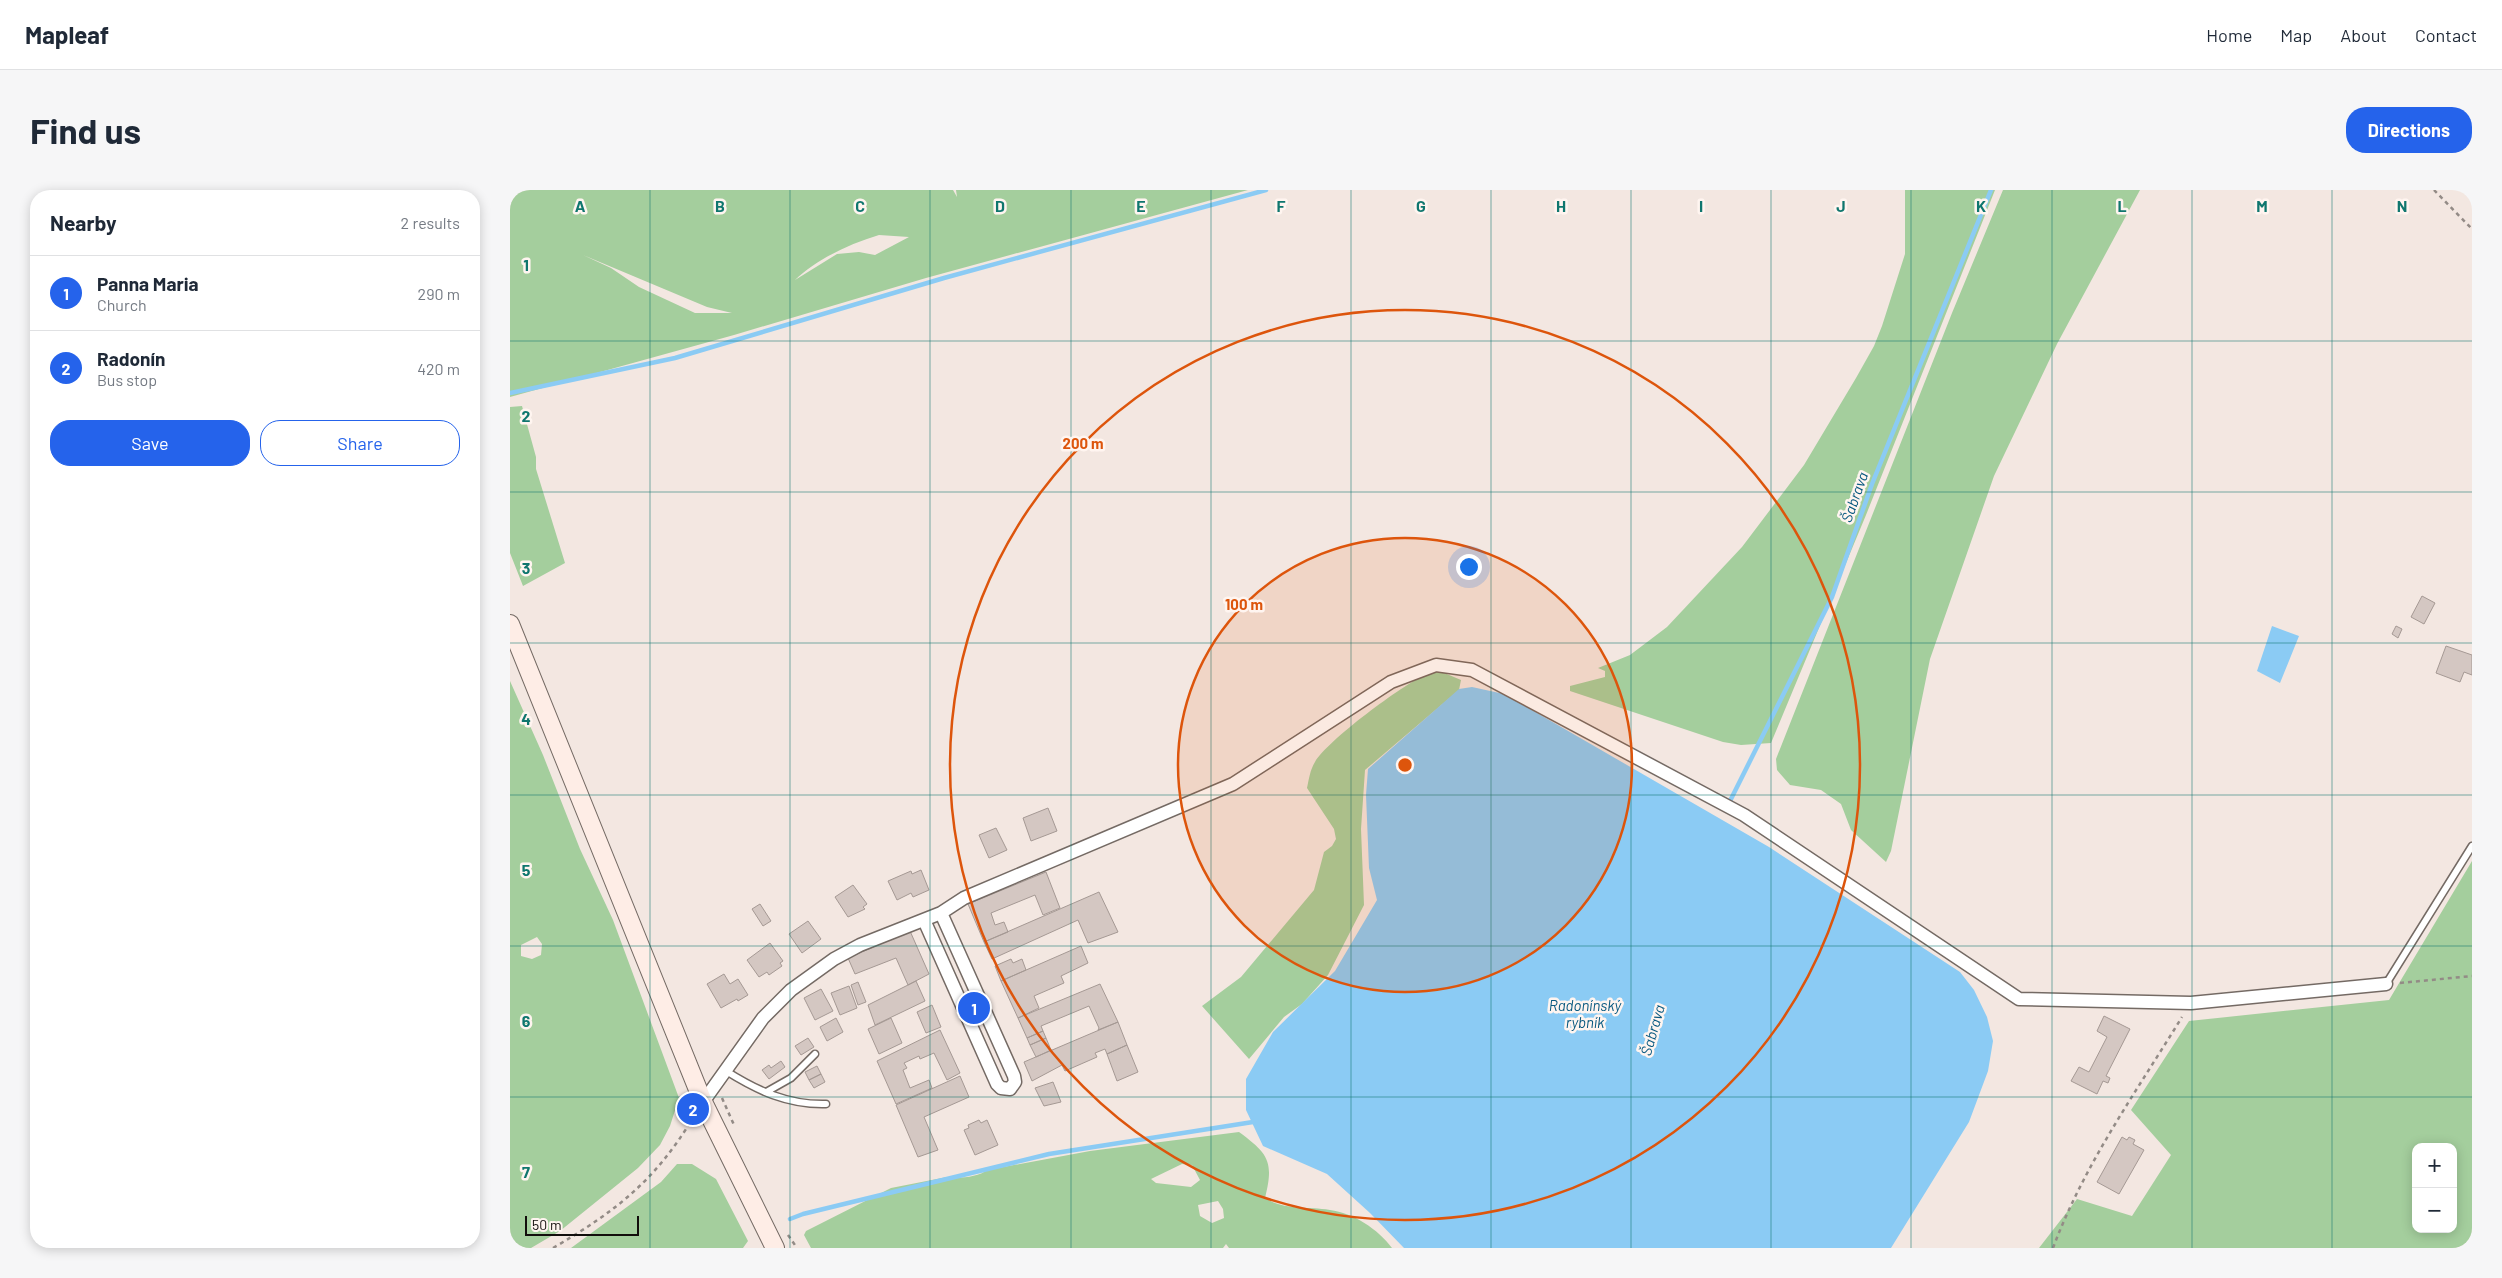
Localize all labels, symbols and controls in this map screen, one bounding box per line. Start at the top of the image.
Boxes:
text: Mapleaf [25,20,109,49]
text: Home [2206,24,2252,46]
text: Map [2280,24,2312,46]
text: About [2340,24,2387,46]
text: Contact [2415,24,2477,46]
button: Directions [2346,107,2472,153]
text: Find us [30,109,141,151]
text: A [575,196,586,215]
text: B [715,196,725,215]
text: C [855,196,865,215]
text: D [995,196,1005,215]
text: E [1136,196,1146,215]
text: F [1277,196,1286,215]
text: G [1416,196,1426,215]
text: H [1556,196,1566,215]
text: I [1699,196,1703,215]
text: J [1836,196,1846,215]
text: K [1976,196,1986,215]
text: L [2117,196,2127,215]
text: M [2256,196,2268,215]
text: N [2397,196,2407,215]
text: Nearby [50,210,116,235]
text: 2 results [401,213,460,232]
text: 1 [523,255,529,274]
text: Panna Maria [97,272,199,295]
text: 1 [63,284,69,303]
text: 290 m [418,284,460,303]
text: Church [97,295,147,314]
text: Radonín [97,347,165,370]
text: 2 [62,359,70,378]
text: 420 m [417,359,460,378]
text: Bus stop [97,370,157,389]
text: 2 [522,406,531,425]
button: Save [50,420,250,466]
button: Share [260,420,460,466]
text: 200 m [1062,434,1104,452]
water label: Šabrava [1837,469,1871,524]
your location [1456,554,1482,580]
text: 3 [522,558,530,577]
text: 100 m [1225,595,1263,613]
text: 4 [521,709,531,728]
centre of rings [1396,756,1414,774]
text: 5 [522,860,531,879]
pin: 1 [958,989,990,1027]
water label: Radonínský rybník [1549,996,1623,1031]
water label: Šabrava [1636,1002,1668,1057]
text: 6 [522,1011,531,1030]
pin: 2 [677,1090,709,1128]
map controls [2412,1143,2457,1233]
button: + [2412,1143,2457,1188]
text: 7 [522,1162,530,1181]
button: − [2412,1188,2457,1233]
scale bar [525,1213,639,1236]
text: 50 m [532,1216,561,1233]

